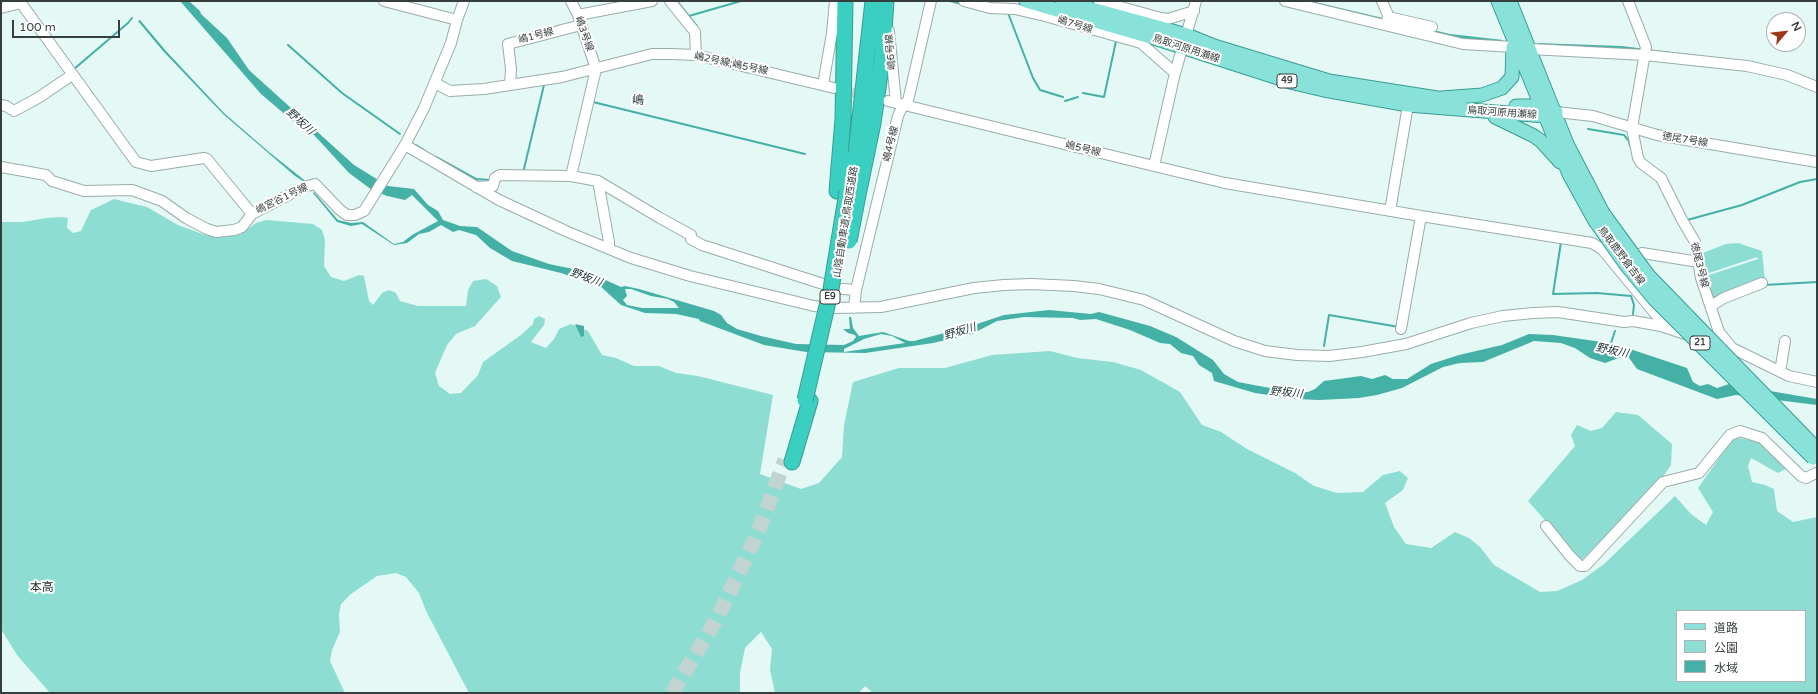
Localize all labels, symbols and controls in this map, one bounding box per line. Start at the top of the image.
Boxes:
scale bar [14,12,122,38]
north arrow [1766,12,1806,52]
street label: 嶋7号線 [1056,14,1094,36]
street label: 嶋3号線 [572,15,596,53]
text: 100 m [19,20,56,34]
text: N [1788,20,1804,34]
street label: 嶋1号線 [517,26,555,46]
street label: 鳥取河原用瀬線 [1151,32,1221,66]
street label: 嶋6号線 [883,33,899,71]
street label: 嶋2号線;嶋5号線 [693,50,769,78]
road number: 49 [1277,74,1297,88]
district label: 嶋 [632,94,644,108]
street label: 鳥取河原用瀬線 [1467,105,1537,121]
water label: 野坂川 [283,106,317,138]
street label: 嶋4号線 [881,125,901,163]
street label: 徳尾7号線 [1661,130,1709,150]
street label: 嶋5号線 [1064,139,1102,159]
street label: 山陰自動車道;鳥取西道路 [831,165,861,279]
street label: 嶋宮谷1号線 [254,181,310,217]
street label: 鳥取鹿野倉吉線 [1595,224,1647,288]
street label: 徳尾3号線 [1688,241,1710,289]
water label: 野坂川 [568,266,604,290]
road number: E9 [820,290,840,304]
water label: 野坂川 [942,321,978,343]
road number: 21 [1690,336,1710,350]
water label: 野坂川 [1594,341,1630,361]
water label: 野坂川 [1269,385,1303,401]
district label: 本高 [30,581,54,595]
legend [1676,610,1806,682]
text: 道路 [1714,621,1738,635]
text: 公園 [1714,641,1738,655]
text: 水域 [1714,661,1738,675]

